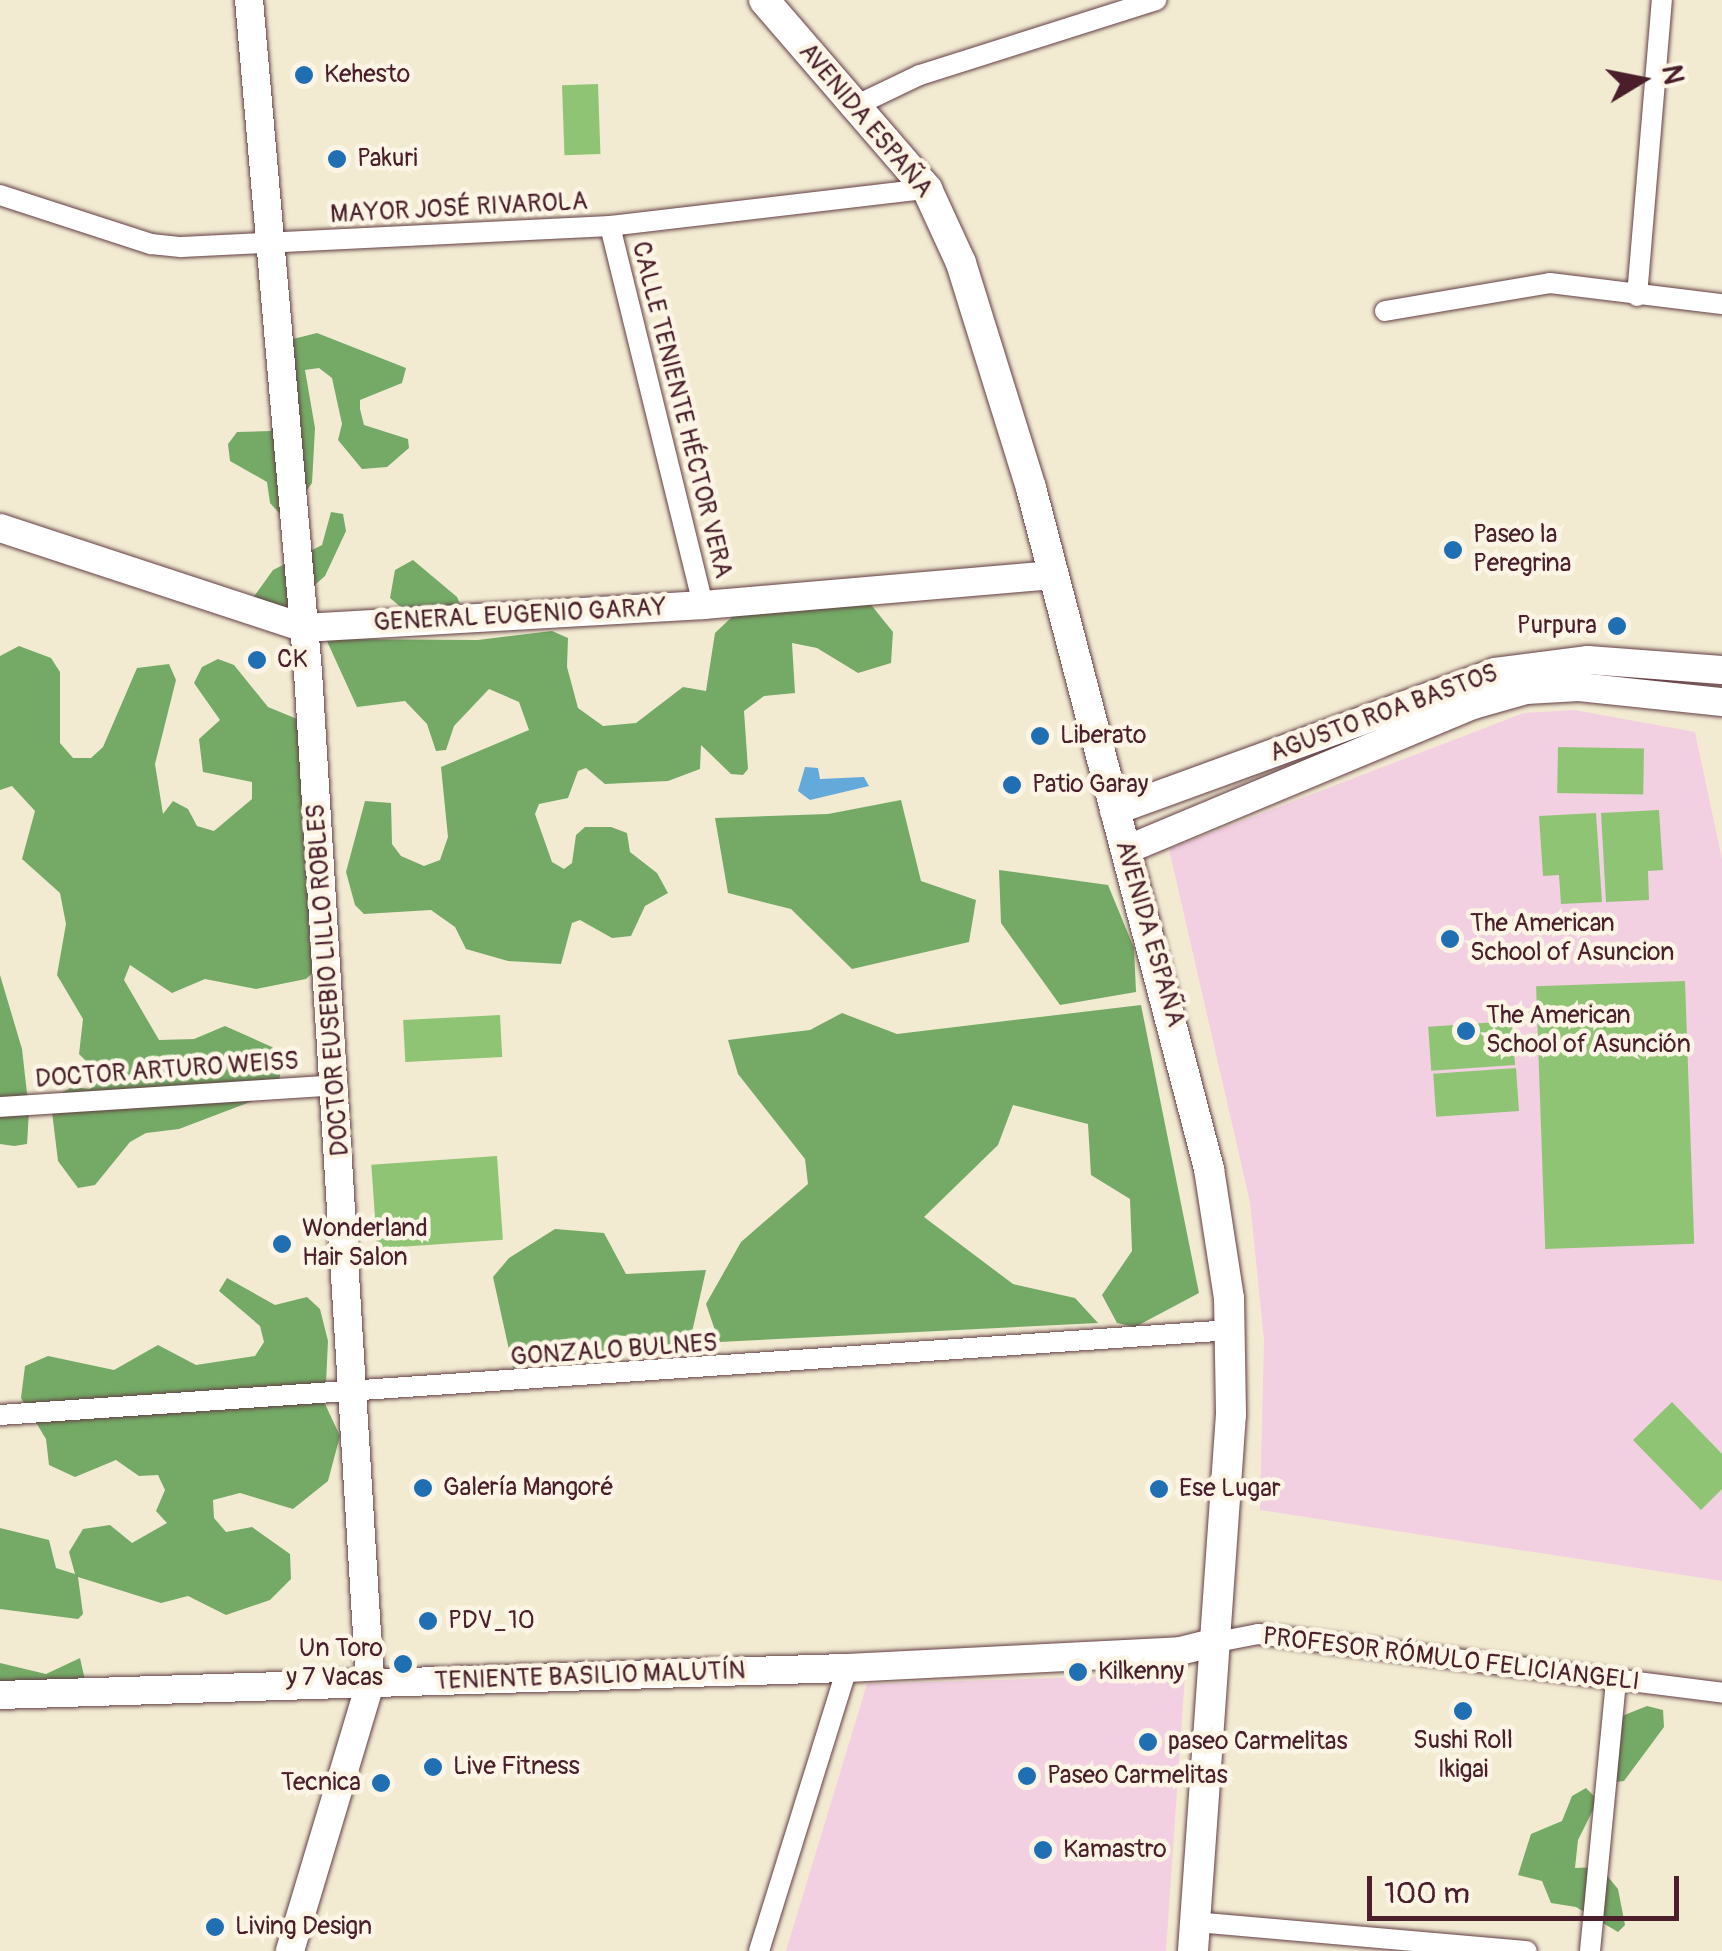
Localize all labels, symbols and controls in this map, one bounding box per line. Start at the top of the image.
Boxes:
north arrow [1592,30,1692,130]
street label: AVENIDA ESPAÑA [792,38,938,204]
place label: Kehesto [324,60,410,90]
text: N [1653,62,1691,87]
marker: Kehesto [293,64,315,86]
place label: Pakuri [357,144,418,174]
marker: Pakuri [326,148,348,170]
street label: MAYOR JOSÉ RIVAROLA [329,187,589,231]
street label: CALLE TENIENTE HÉCTOR VERA [625,239,737,581]
place label: Paseo la Peregrina [1473,521,1571,580]
marker: Paseo la Peregrina [1442,539,1464,561]
street label: GENERAL EUGENIO GARAY [373,593,667,639]
place label: Purpura [1517,611,1597,641]
marker: Purpura [1606,615,1628,637]
place label: CK [277,645,307,675]
marker: CK [246,649,268,671]
street label: AGUSTO ROA BASTOS [1266,659,1502,769]
place label: Liberato [1060,721,1146,751]
marker: Liberato [1029,725,1051,747]
place label: Patio Garay [1032,770,1148,800]
marker: Patio Garay [1001,774,1023,796]
street label: DOCTOR EUSEBIO LILLO ROBLES [302,803,356,1157]
street label: AVENIDA ESPAÑA [1108,837,1190,1031]
place label: The American School of Asuncion [1470,910,1674,969]
marker: The American School of Asuncion [1439,928,1461,950]
place label: The American School of Asunción [1486,1002,1691,1061]
marker: The American School of Asunción [1455,1020,1477,1042]
street label: DOCTOR ARTURO WEISS [34,1047,300,1095]
place label: Wonderland Hair Salon [302,1215,428,1274]
marker: Wonderland Hair Salon [271,1233,293,1255]
street label: GONZALO BULNES [510,1329,718,1373]
place label: Galería Mangoré [443,1473,614,1503]
place label: Ese Lugar [1179,1474,1281,1504]
marker: Galería Mangoré [412,1477,434,1499]
marker: Ese Lugar [1148,1478,1170,1500]
place label: PDV_10 [448,1606,535,1636]
marker: PDV_10 [417,1610,439,1632]
street label: PROFESOR RÓMULO FELICIANGELI [1261,1622,1641,1698]
place label: Un Toro y 7 Vacas [286,1635,383,1694]
marker: Un Toro y 7 Vacas [392,1653,414,1675]
street label: TENIENTE BASILIO MALUTÍN [434,1657,746,1697]
place label: Kilkenny [1098,1657,1184,1687]
marker: Kilkenny [1067,1661,1089,1683]
marker: Sushi Roll Ikigai [1452,1700,1474,1722]
place label: paseo Carmelitas [1168,1727,1348,1757]
place label: Sushi Roll Ikigai [1413,1727,1513,1786]
marker: paseo Carmelitas [1137,1731,1159,1753]
place label: Live Fitness [453,1752,580,1782]
marker: Live Fitness [422,1756,444,1778]
place label: Paseo Carmelitas [1047,1761,1228,1791]
marker: Paseo Carmelitas [1016,1765,1038,1787]
place label: Tecnica [281,1768,361,1798]
marker: Tecnica [370,1772,392,1794]
place label: Kamastro [1063,1835,1167,1865]
marker: Kamastro [1032,1839,1054,1861]
scale bar [1372,1856,1684,1918]
text: 100 m [1384,1875,1470,1912]
place label: Living Design [235,1912,372,1942]
marker: Living Design [204,1916,226,1938]

